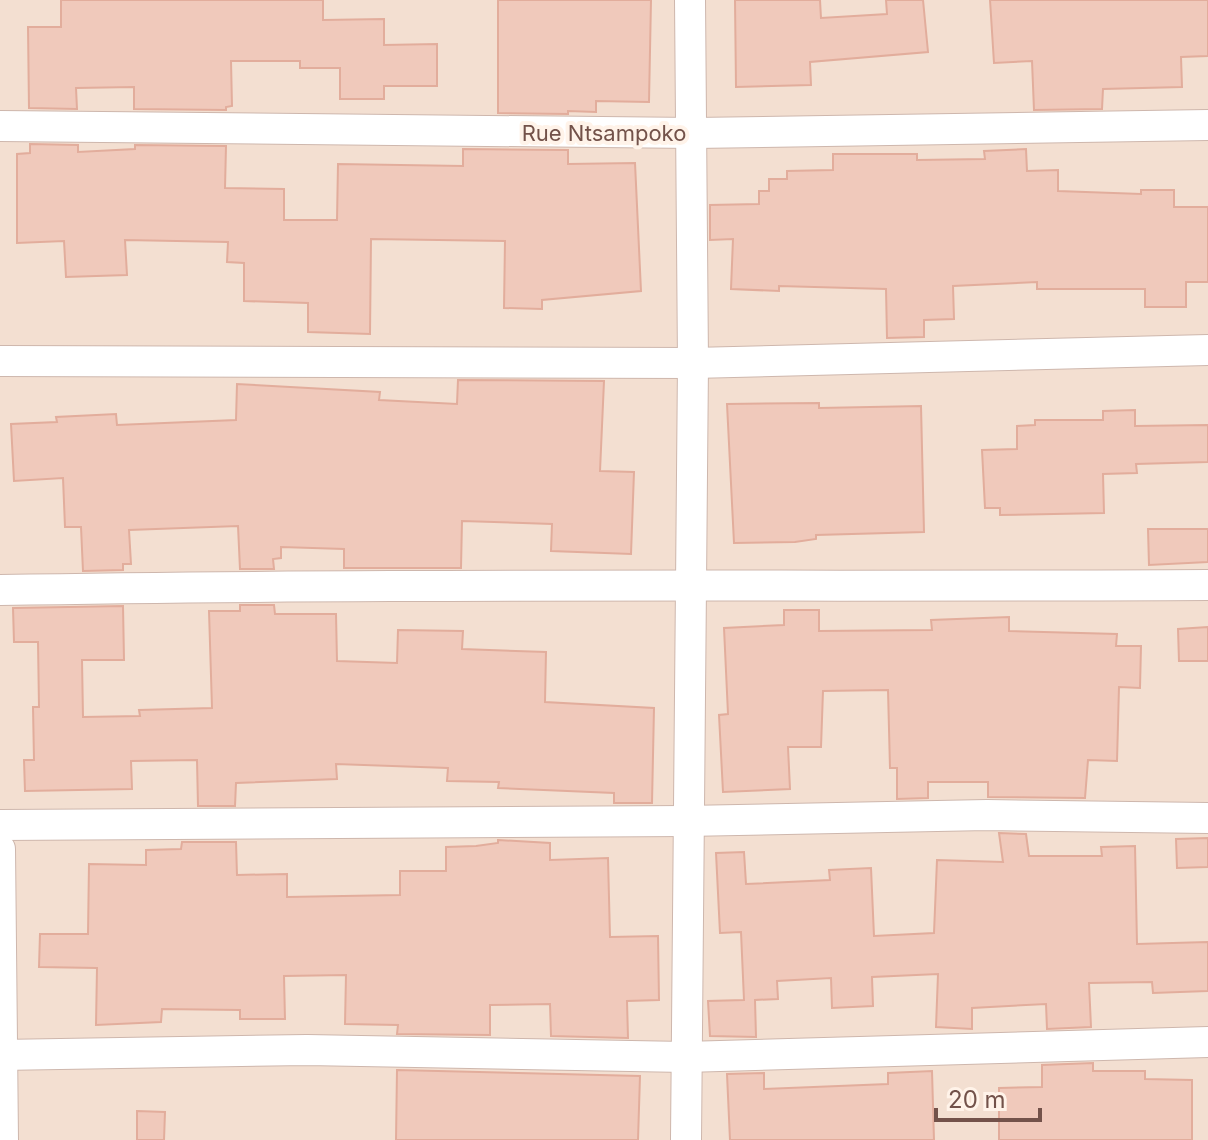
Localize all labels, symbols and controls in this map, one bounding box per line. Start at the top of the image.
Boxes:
street label: Rue Ntsampoko [522,120,686,146]
scale bar [936,1072,1040,1122]
text: 20 m [948,1085,1006,1114]

